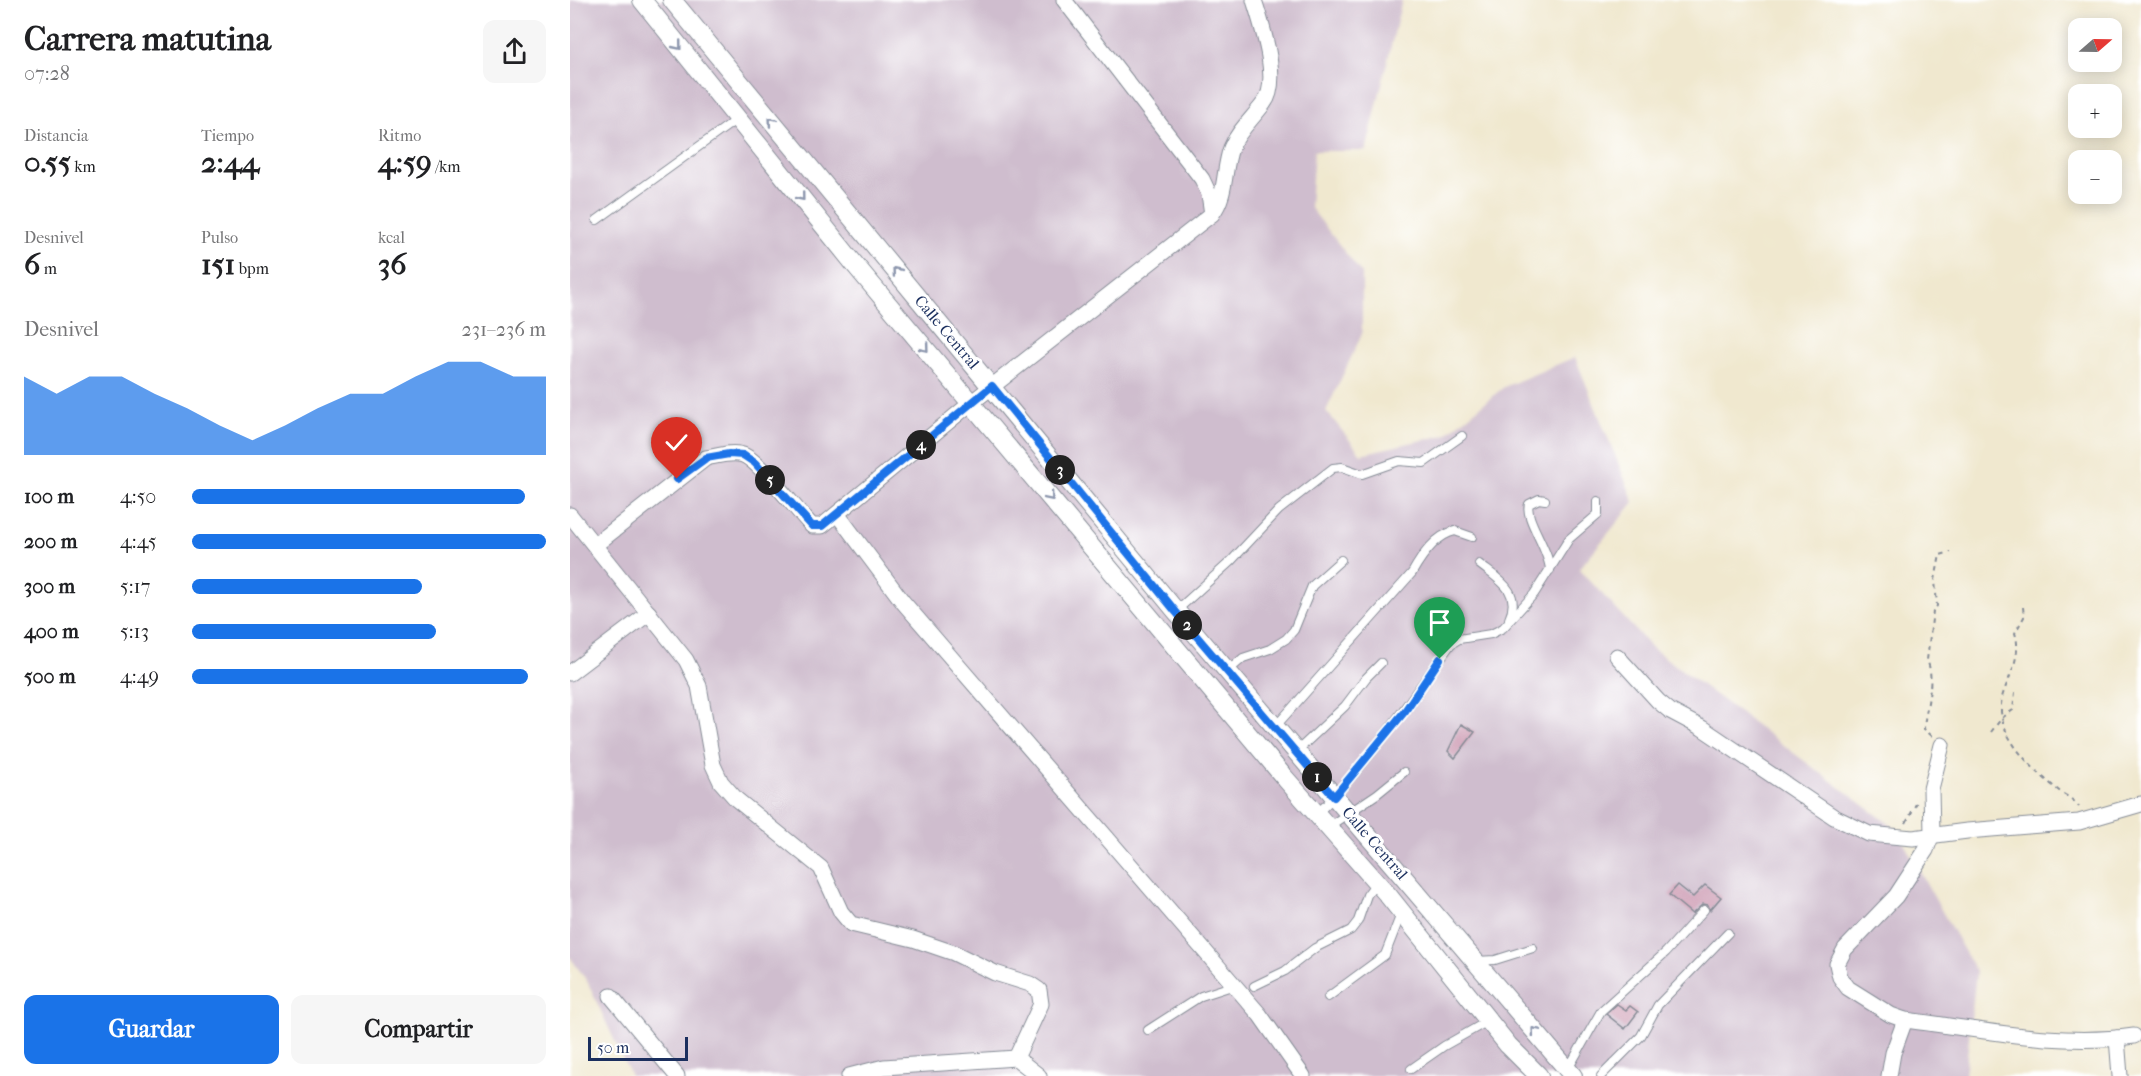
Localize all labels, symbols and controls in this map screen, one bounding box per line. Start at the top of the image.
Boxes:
north arrow [2068,18,2122,72]
map controls [2068,18,2122,204]
text: Carrera matutina [24,20,271,59]
button: share [483,20,546,83]
one-way arrow [671,39,682,50]
text: 07:28 [24,62,70,85]
button: + [2068,84,2122,138]
one-way arrow [768,117,779,128]
text: Distancia [24,126,88,145]
text: Tiempo [201,126,254,145]
text: Ritmo [378,126,421,145]
text: 0.55 [24,145,71,180]
text: 2:44 [201,145,259,180]
text: 4:59 [378,145,432,180]
button: − [2068,150,2122,204]
text: km [71,157,96,176]
text: /km [432,157,461,176]
one-way arrow [793,190,804,201]
text: Desnivel [24,228,84,247]
text: Pulso [201,228,238,247]
text: kcal [378,228,405,247]
text: 6 [24,247,40,282]
text: 151 [201,247,235,282]
text: 36 [378,247,407,282]
text: m [40,259,57,278]
text: bpm [235,259,269,278]
one-way arrow [893,267,904,278]
street label: Calle Central [911,291,984,373]
text: Desnivel [24,318,99,341]
text: 231–236 m [461,318,546,341]
one-way arrow [918,341,929,352]
pin [651,417,702,479]
icon: check [660,426,693,459]
pin: 4 [906,430,936,460]
text: 4 [916,435,926,454]
pin: 3 [1045,455,1075,485]
text: 3 [1057,460,1063,479]
pin: 5 [755,465,785,495]
text: 5 [767,470,773,489]
text: 100 m [24,485,74,508]
text: 4:50 [120,485,156,508]
one-way arrow [1043,490,1054,501]
text: 200 m [24,530,77,553]
text: 4:45 [120,530,157,553]
text: 300 m [24,575,75,598]
text: 5:17 [120,575,150,598]
pin [1414,597,1465,659]
icon: arrive [1423,606,1456,639]
pin: 2 [1172,610,1202,640]
text: 2 [1183,615,1191,634]
text: 400 m [24,620,79,643]
text: 5:13 [120,620,149,643]
text: 500 m [24,665,76,688]
text: 4:49 [120,665,159,688]
pin: 1 [1302,762,1332,792]
text: 1 [1314,767,1320,786]
street label: Calle Central [1338,803,1412,884]
button: Guardar [24,995,279,1064]
button: Compartir [291,995,546,1064]
one-way arrow [1531,1027,1542,1038]
scale bar [588,1034,688,1062]
text: 50 m [597,1038,629,1057]

